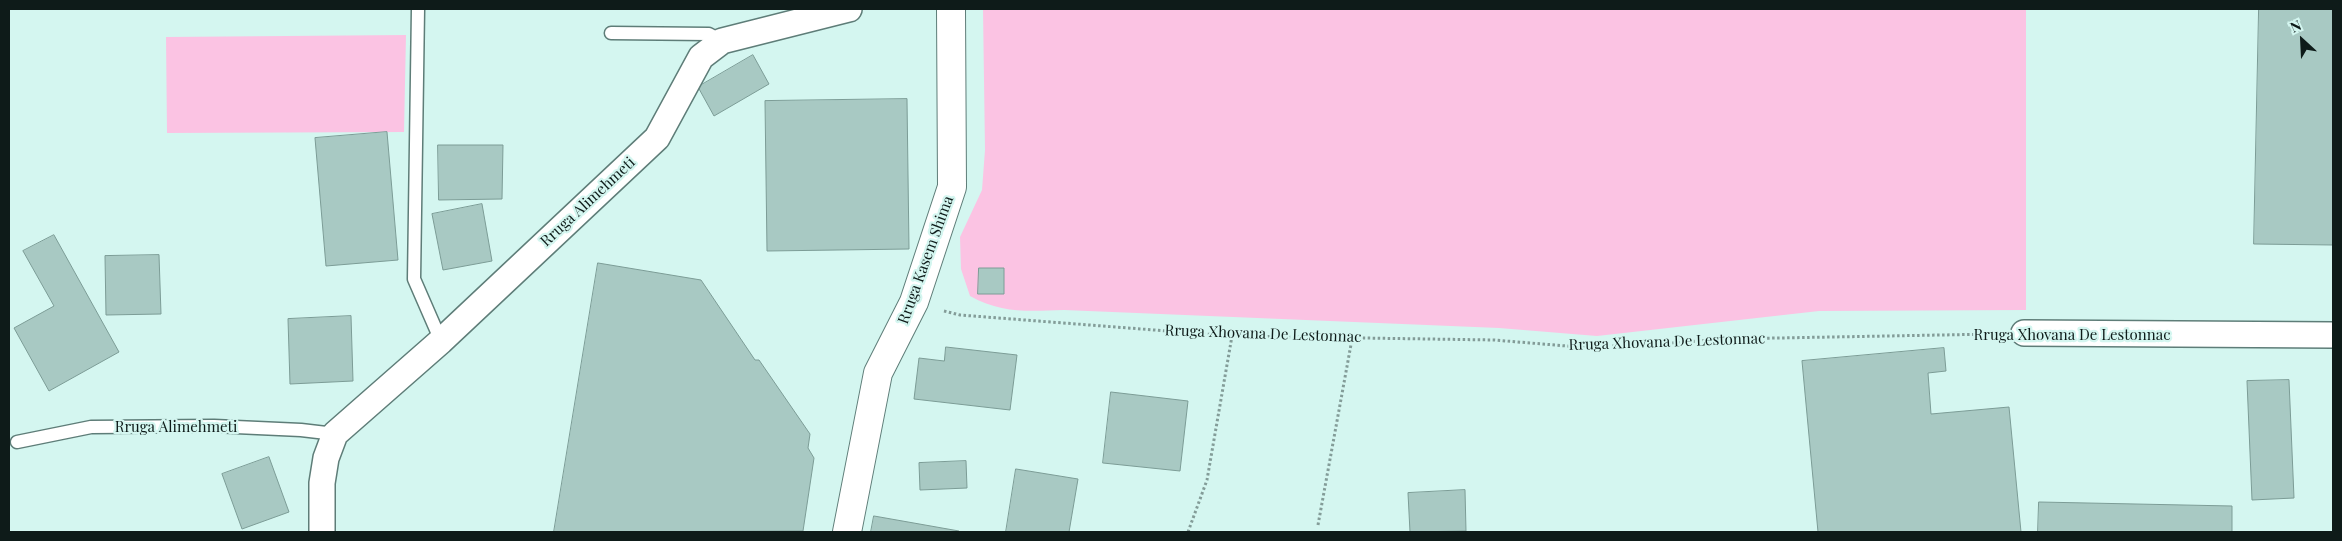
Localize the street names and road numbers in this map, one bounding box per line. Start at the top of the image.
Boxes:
street label: Rruga Alimehmeti [537,154,639,250]
street label: Rruga Kasem Shima [894,194,958,326]
street label: Rruga Xhovana De Lestonnac [1164,322,1362,346]
street label: Rruga Xhovana De Lestonnac [1974,326,2170,344]
street label: Rruga Xhovana De Lestonnac [1568,330,1766,354]
street label: Rruga Alimehmeti [115,418,237,436]

